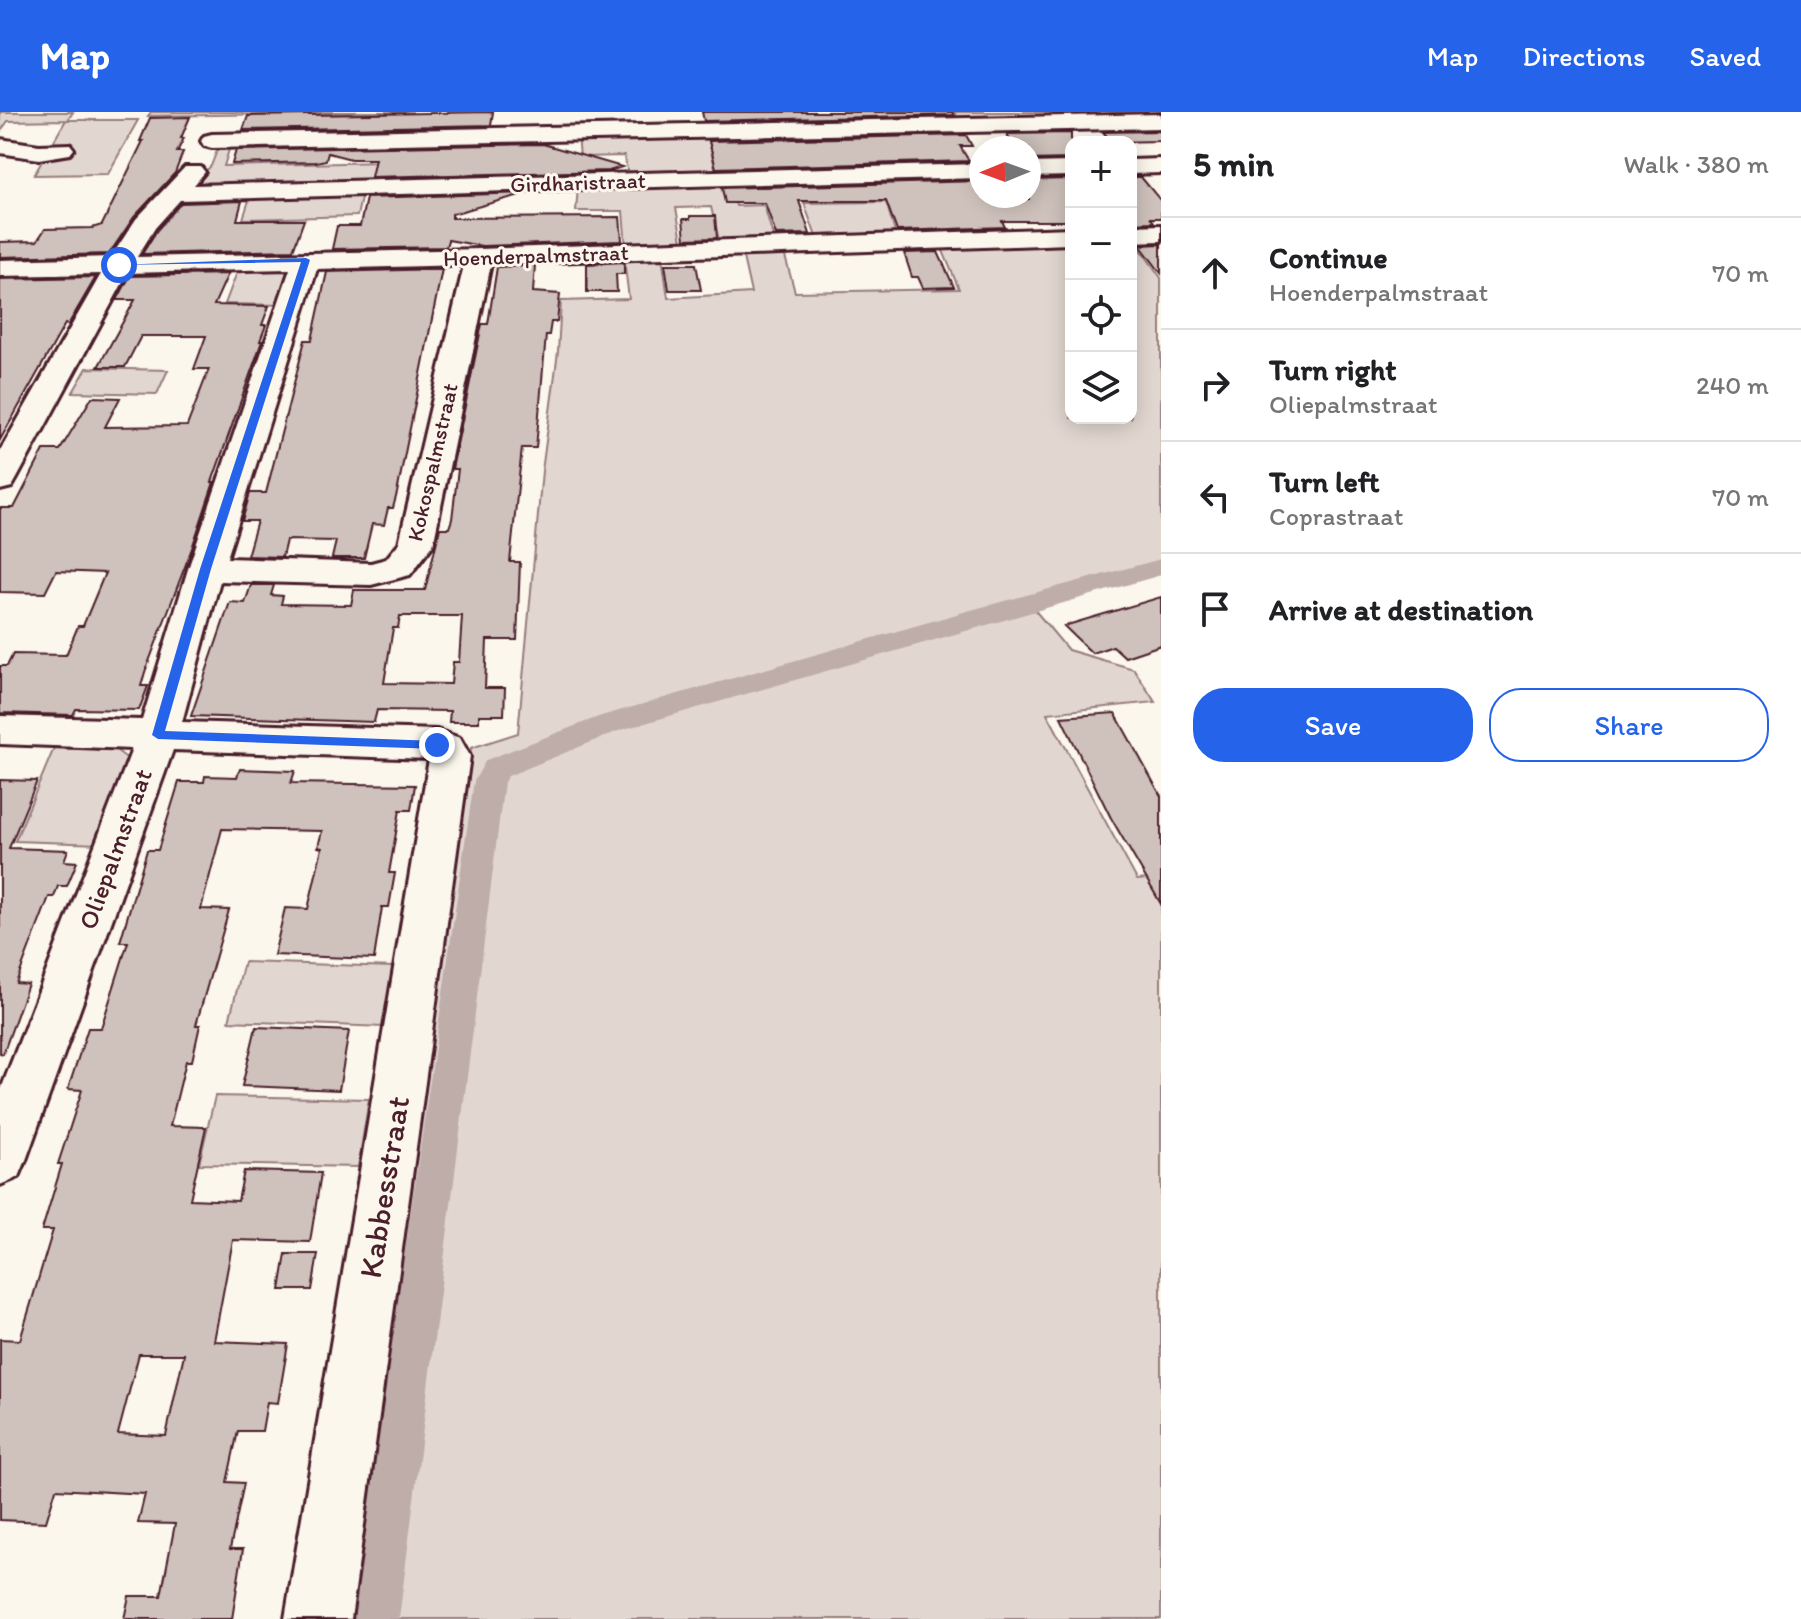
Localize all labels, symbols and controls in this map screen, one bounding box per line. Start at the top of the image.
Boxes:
text: Map [40,33,110,79]
text: Map [1427,39,1478,73]
text: Directions [1522,39,1646,73]
text: Saved [1690,39,1761,73]
north arrow [969,136,1041,208]
map controls [1065,136,1137,424]
button: + [1065,136,1137,208]
text: 5 min [1193,144,1274,185]
text: Walk · 380 m [1623,148,1769,180]
street label: Girdharistraat [510,167,646,198]
button: − [1065,208,1137,280]
street label: Hoenderpalmstraat [443,239,629,272]
text: Continue [1269,239,1388,276]
route start [101,247,137,283]
icon: ahead [1193,251,1237,295]
text: 70 m [1712,257,1769,289]
text: Hoenderpalmstraat [1269,276,1488,308]
button: locate [1065,280,1137,352]
text: Turn right [1269,351,1397,388]
button: layers [1065,352,1137,424]
icon: right [1193,363,1237,407]
text: 240 m [1696,369,1769,401]
street label: Kokospalmstraat [401,380,464,544]
text: Oliepalmstraat [1269,388,1437,420]
text: Turn left [1269,463,1380,500]
icon: left [1193,475,1237,519]
text: 70 m [1712,481,1769,513]
text: Coprastraat [1269,500,1403,532]
icon: arrive [1193,587,1237,631]
text: Arrive at destination [1269,591,1533,628]
button: Save [1193,688,1473,762]
button: Share [1489,688,1769,762]
route end [419,727,455,763]
street label: Oliepalmstraat [71,764,159,934]
street label: Kabbesstraat [351,1093,417,1281]

